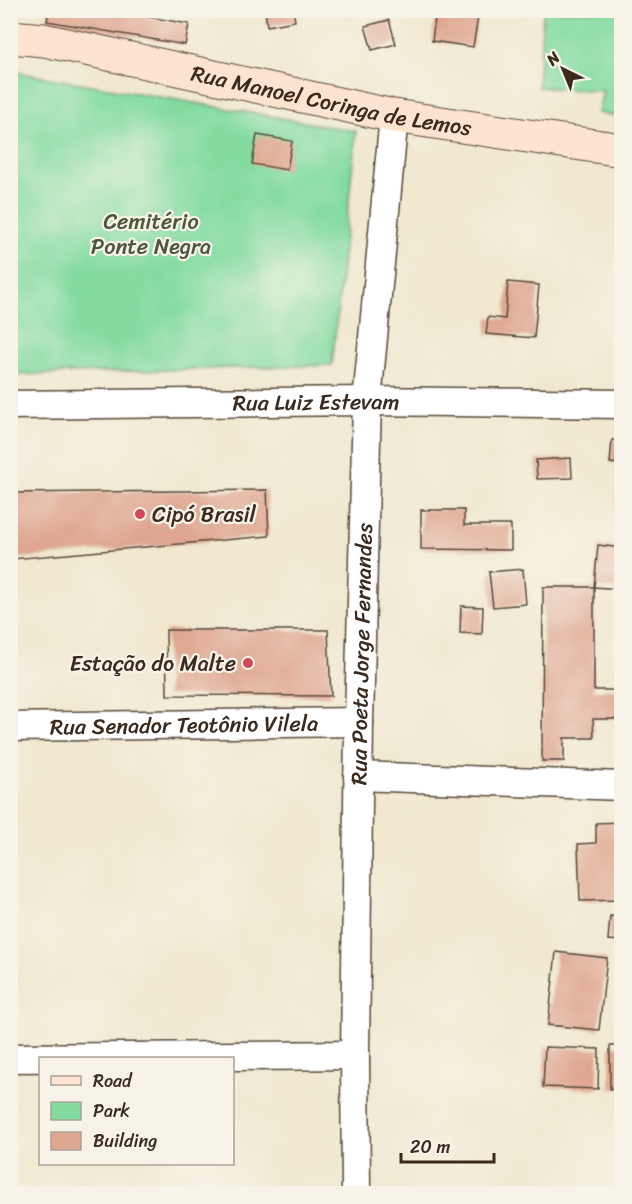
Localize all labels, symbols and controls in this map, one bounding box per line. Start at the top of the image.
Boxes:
north arrow [533,39,593,99]
text: N [538,43,568,73]
street label: Rua Manoel Coringa de Lemos [188,53,475,147]
park label: Cemitério Ponte Negra [91,202,211,266]
street label: Rua Luiz Estevam [232,381,400,422]
place label: Cipó Brasil [152,495,257,534]
marker: Cipó Brasil [133,507,147,521]
street label: Rua Poeta Jorge Fernandes [339,522,383,785]
place label: Estação do Malte [70,644,236,683]
marker: Estação do Malte [241,656,255,670]
street label: Rua Senador Teotônio Vilela [50,703,318,746]
legend [39,1057,234,1165]
text: Road [93,1065,133,1097]
text: Park [93,1095,130,1127]
text: Building [93,1125,157,1157]
scale bar [401,1126,494,1164]
text: 20 m [410,1131,450,1163]

